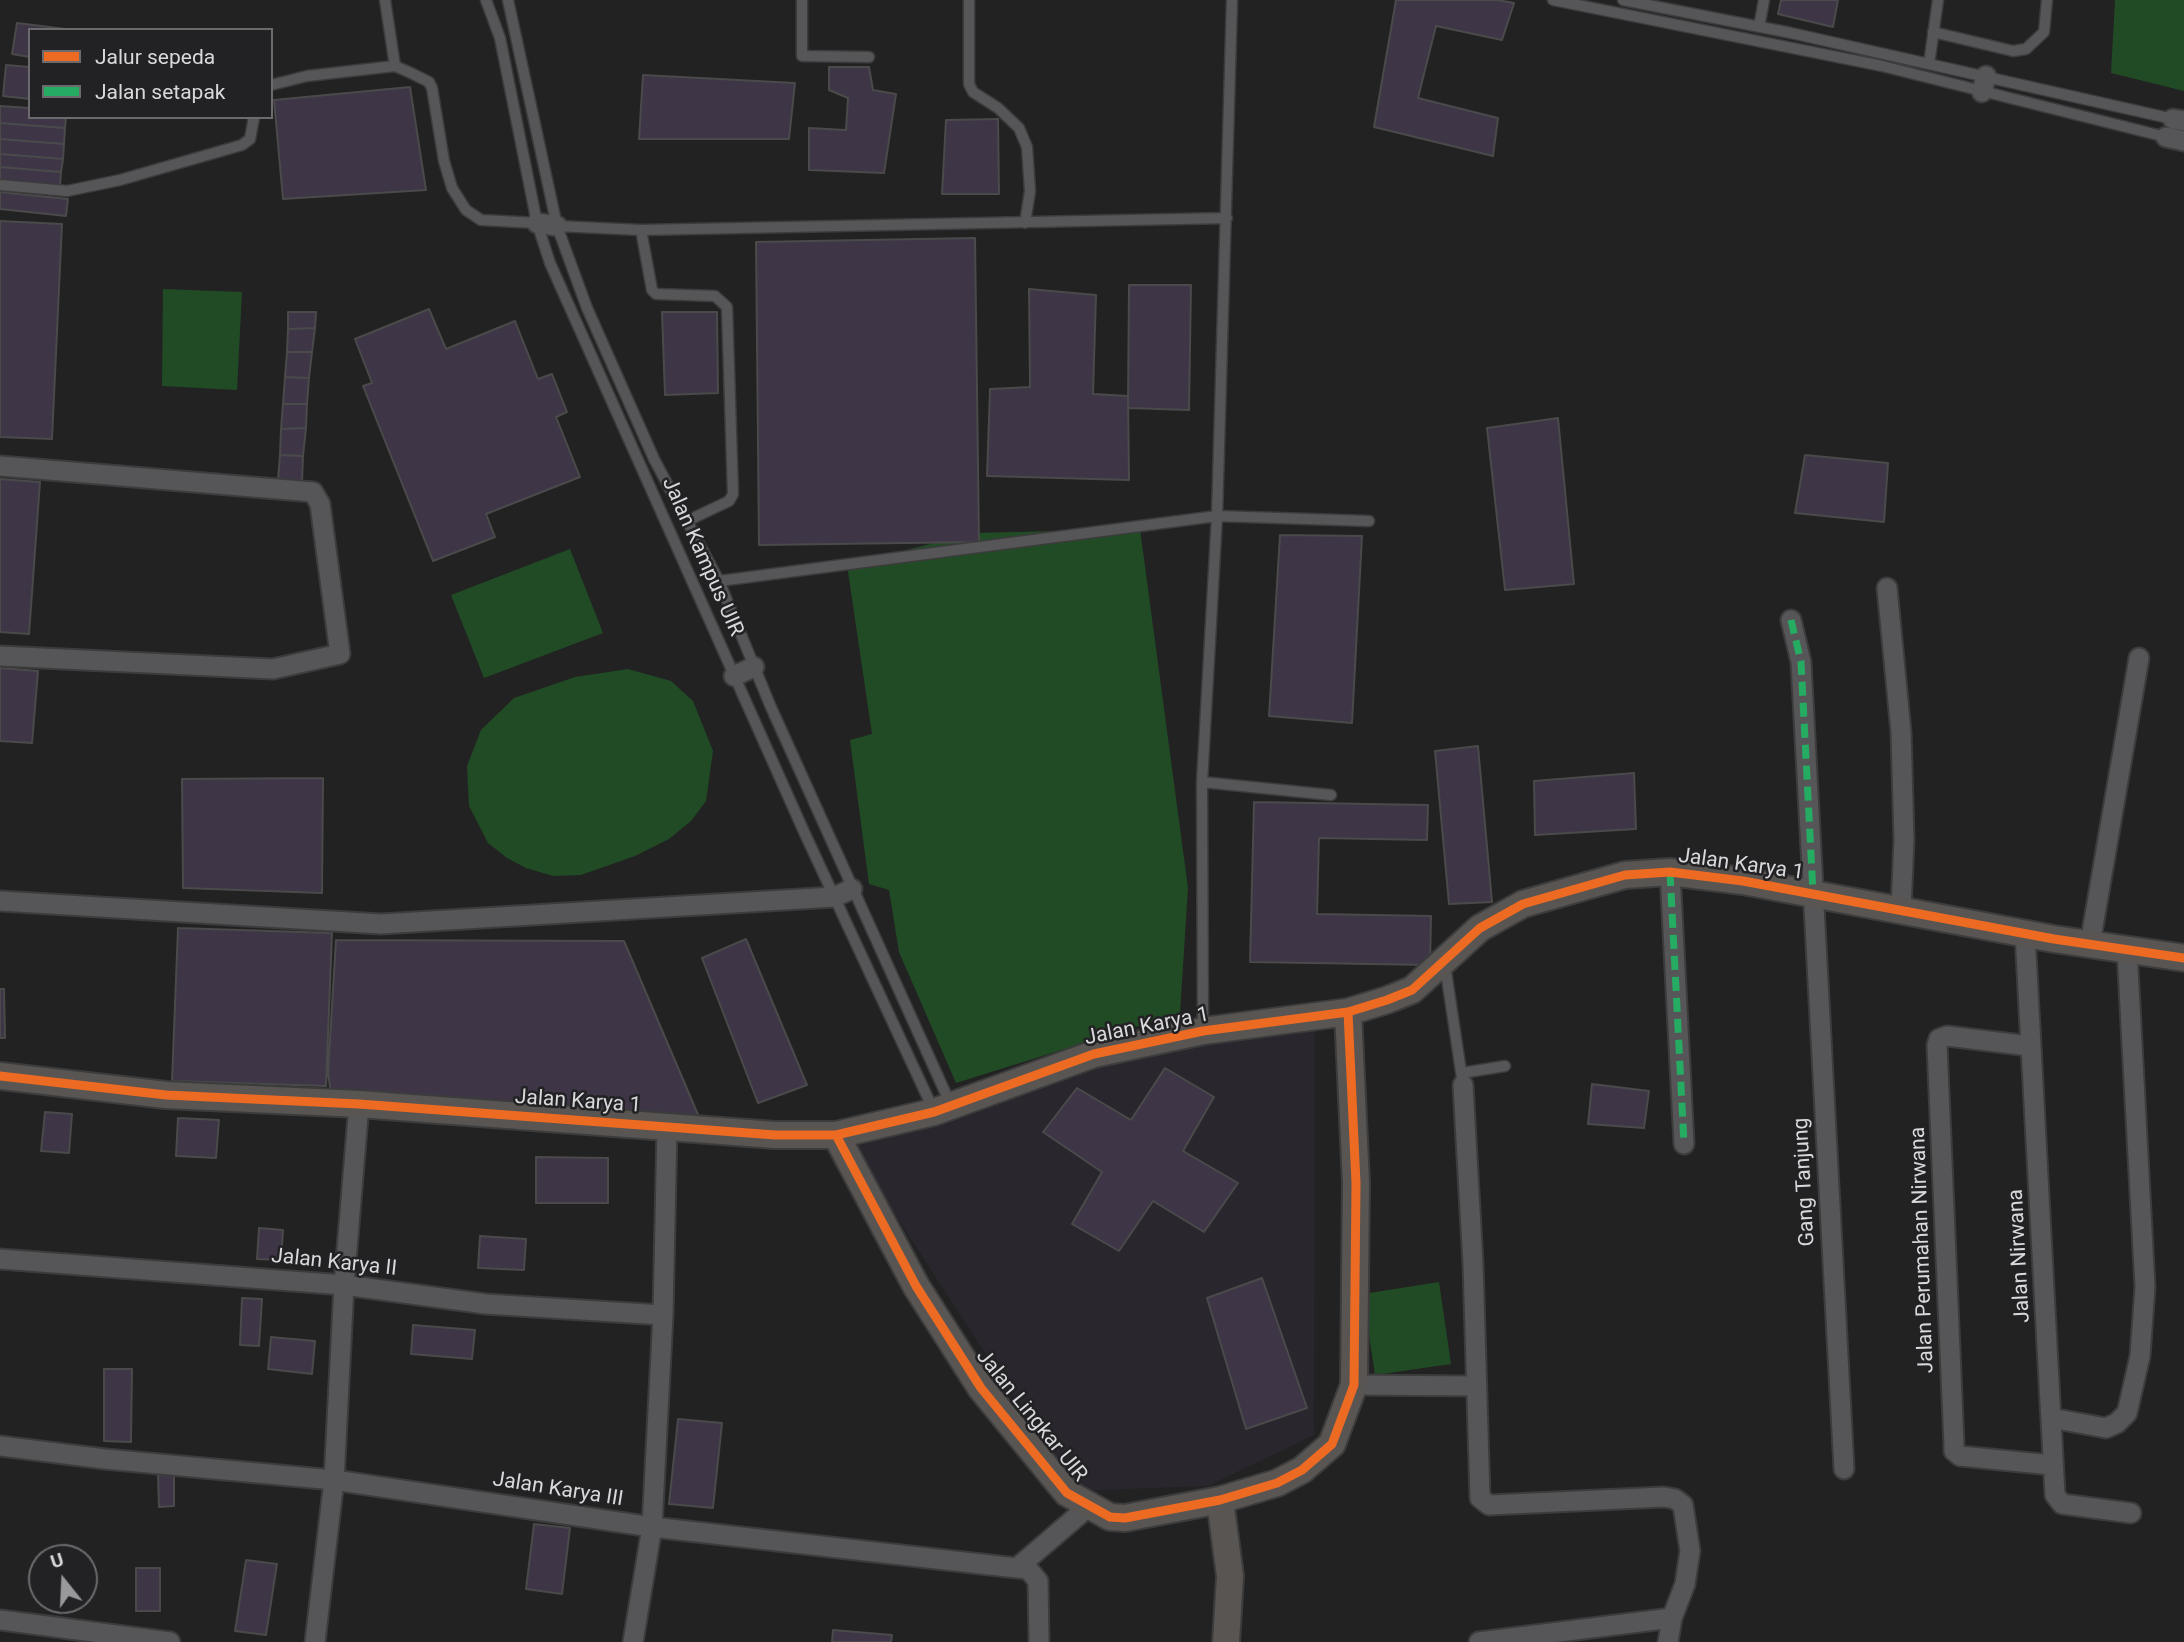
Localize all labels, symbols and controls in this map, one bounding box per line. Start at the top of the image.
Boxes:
legend [28,28,273,119]
text: Jalur sepeda [95,45,215,69]
text: Jalan setapak [95,80,225,104]
street label: Jalan Kampus UIR [656,474,748,640]
street label: Jalan Karya 1 [1677,844,1805,886]
street label: Jalan Karya 1 [1083,1003,1211,1051]
street label: Jalan Karya 1 [514,1085,642,1119]
street label: Gang Tanjung [1789,1117,1821,1247]
street label: Jalan Perumahan Nirwana [1906,1126,1940,1374]
street label: Jalan Nirwana [2004,1188,2036,1324]
street label: Jalan Karya II [270,1244,398,1282]
street label: Jalan Lingkar UIR [970,1345,1092,1487]
street label: Jalan Karya III [491,1467,625,1513]
north arrow [28,1544,98,1614]
text: U [47,1548,66,1573]

